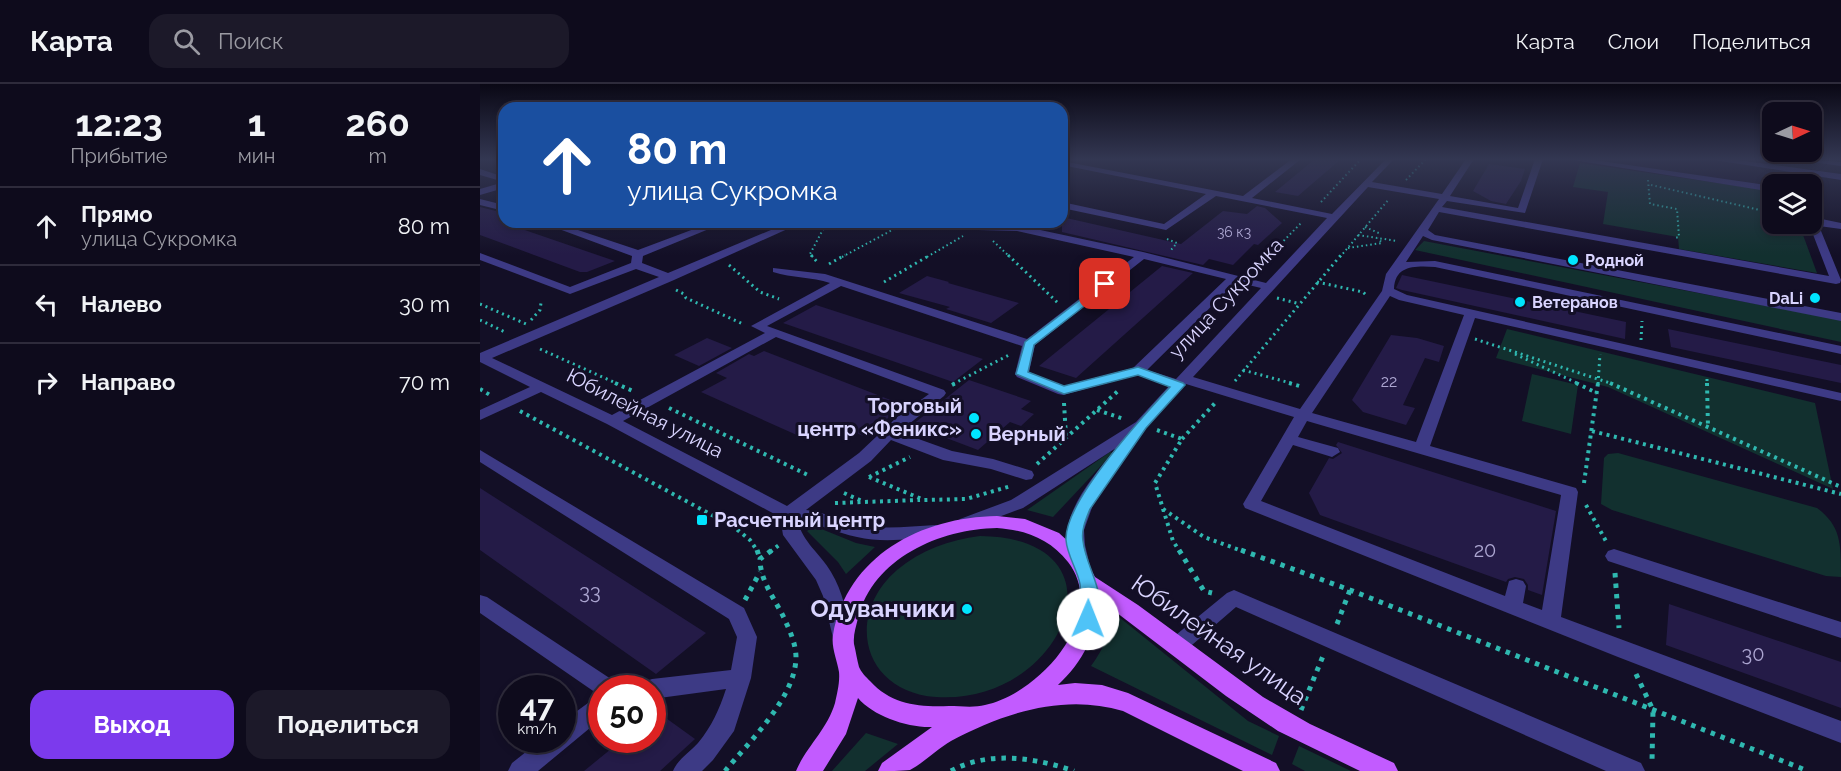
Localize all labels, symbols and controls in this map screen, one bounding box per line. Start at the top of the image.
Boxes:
search box [149,14,569,68]
text: Карта [30,25,113,58]
icon: search [170,25,203,58]
text: Поиск [218,28,283,54]
text: Карта [1516,29,1575,54]
text: Слои [1608,29,1659,54]
text: Поделиться [1692,29,1811,54]
text: 12:23 [75,102,163,144]
text: 1 [248,102,265,144]
text: 260 [346,102,410,144]
north arrow [1762,102,1822,162]
map controls [1762,102,1822,234]
text: 80 m [627,125,727,174]
icon: ahead [528,126,606,204]
text: Прибытие [70,144,168,168]
text: мин [238,144,275,168]
text: m [368,144,387,168]
button: layers [1762,174,1822,234]
text: улица Сукромка [627,175,838,206]
text: Прямо [81,201,153,227]
icon: ahead [30,210,63,243]
text: 80 m [398,213,450,239]
house number: 36 к3 [1217,224,1251,240]
text: улица Сукромка [81,227,237,251]
street label: улица Сукромка [1164,233,1288,363]
place label: Родной [1585,251,1644,270]
marker: Родной [1566,253,1580,267]
pin [1079,258,1130,309]
icon: arrive [1088,267,1121,300]
icon: left [30,288,63,321]
place label: DaLi [1769,289,1803,308]
text: Налево [81,291,162,317]
text: 30 m [399,291,450,317]
marker: DaLi [1808,291,1822,305]
place label: Ветеранов [1532,293,1618,312]
marker: Ветеранов [1513,295,1527,309]
street label: Юбилейная улица [563,363,727,463]
icon: right [30,366,63,399]
text: Направо [81,369,175,395]
text: 70 m [399,369,450,395]
house number: 22 [1381,372,1397,391]
place label: Торговый центр «Феникс» [797,394,962,441]
marker: Торговый центр «Феникс» [967,411,981,425]
place label: Верный [988,422,1066,446]
marker: Верный [969,427,983,441]
place label: Расчетный центр [714,508,886,532]
marker: Расчетный центр [695,513,709,527]
house number: 20 [1474,538,1496,562]
street label: Юбилейная улица [1126,568,1312,711]
house number: 33 [579,580,601,604]
position arrow [1056,587,1120,651]
place label: Одуванчики [810,594,955,623]
marker: Одуванчики [960,602,974,616]
house number: 30 [1742,642,1764,666]
speed limit sign: 50 [588,675,666,753]
text: 47 [520,689,554,724]
button: Выход [30,690,234,759]
button: Поделиться [246,690,450,759]
text: km/h [517,720,557,738]

